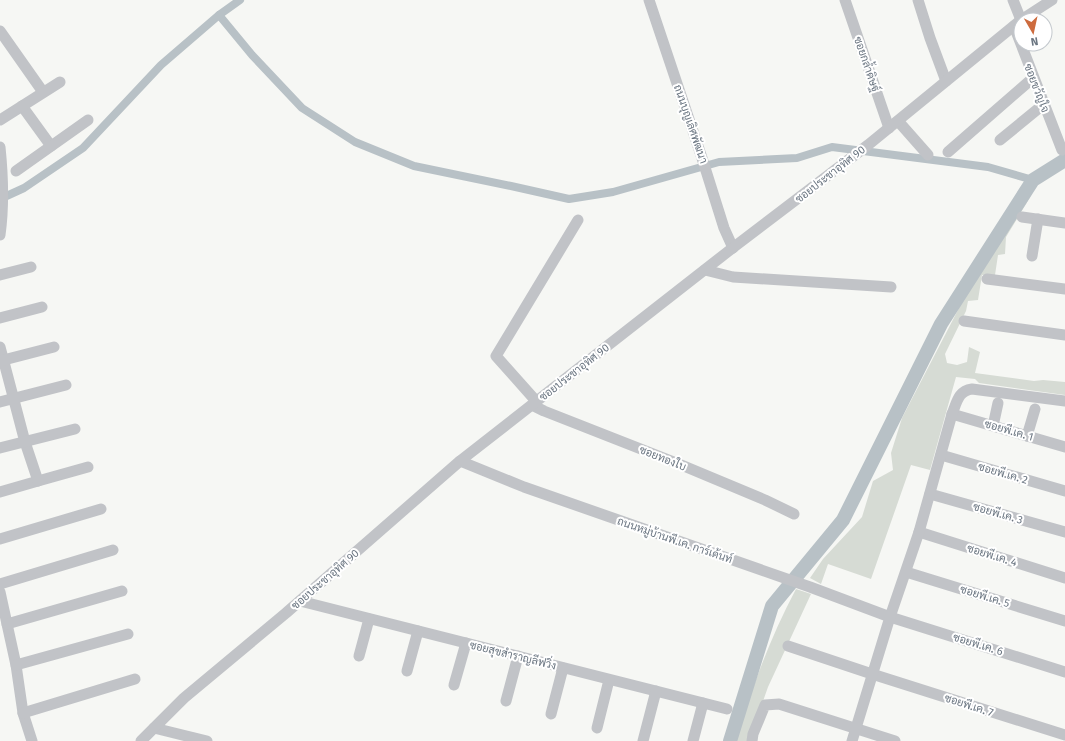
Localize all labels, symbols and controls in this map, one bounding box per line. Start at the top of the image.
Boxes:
north arrow [1013,12,1053,52]
street label: ซอยกล้ำดิษฐ์ [850,33,887,94]
text: N [1030,34,1039,48]
street label: ซอยขวัญใจ [1021,61,1054,114]
street label: ถนนบุญเลิศพัฒนา [669,83,711,166]
street label: ซอยประชาอุทิศ 90 [793,143,869,207]
street label: ซอยประชาอุทิศ 90 [537,341,613,405]
street label: ซอยพี.เค. 1 [983,415,1035,444]
street label: ซอยทองใบ [637,441,689,474]
street label: ซอยพี.เค. 2 [976,458,1030,487]
street label: ซอยพี.เค. 3 [971,498,1025,527]
street label: ถนนหมู่บ้านพี.เค. การ์เด้นท์ [615,513,735,567]
street label: ซอยพี.เค. 4 [965,540,1019,569]
street label: ซอยประชาอุทิศ 90 [289,547,363,614]
street label: ซอยพี.เค. 5 [958,581,1012,610]
street label: ซอยพี.เค. 6 [951,629,1005,658]
street label: ซอยสุขสำราญลีฟวิ่ง [468,634,559,674]
street label: ซอยพี.เค. 7 [943,690,996,720]

